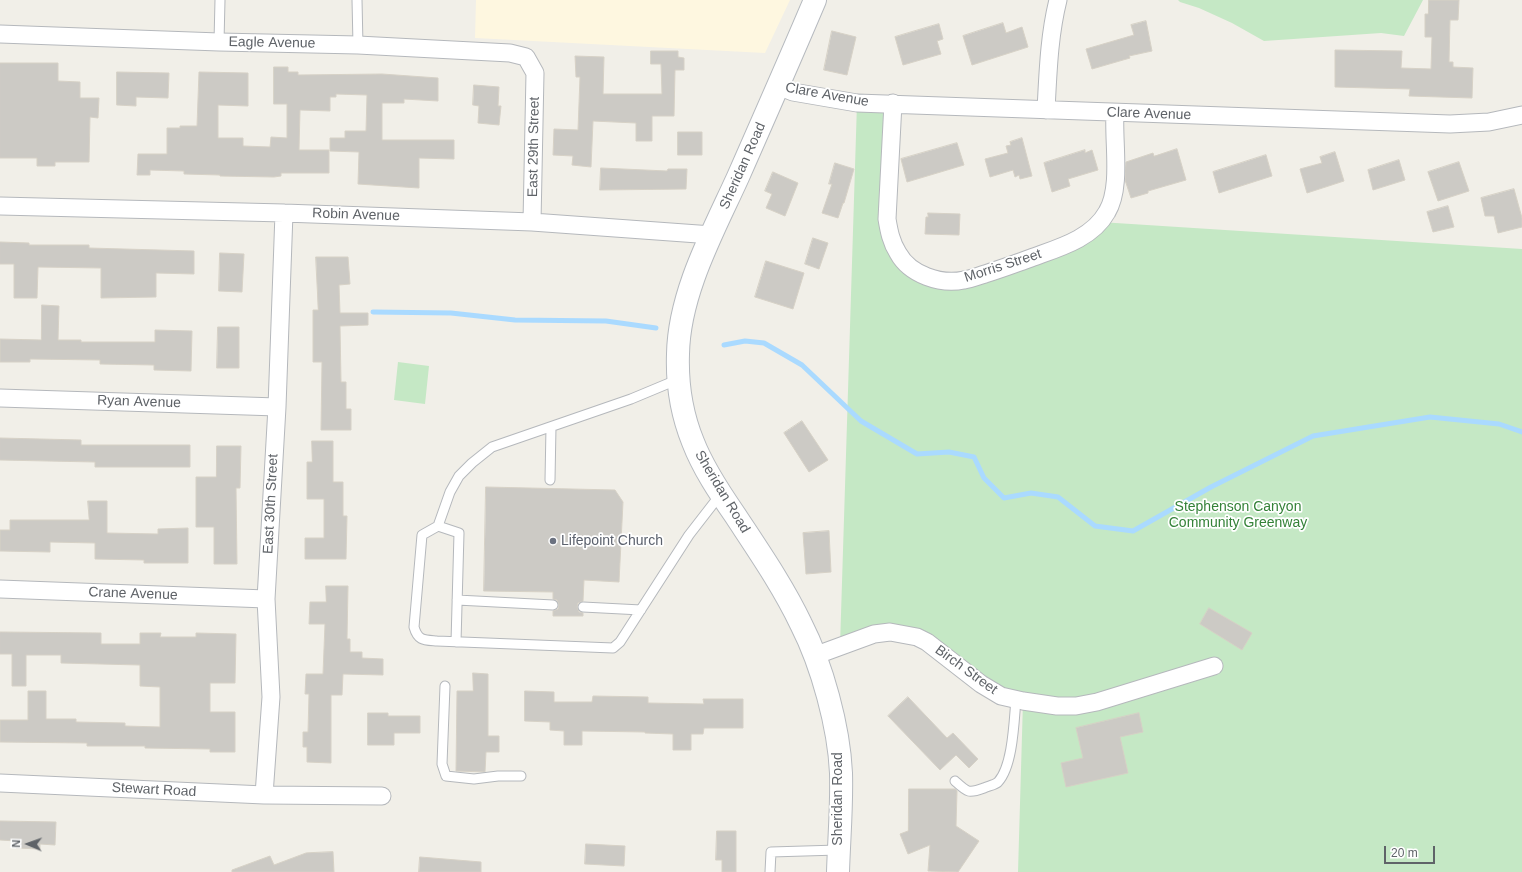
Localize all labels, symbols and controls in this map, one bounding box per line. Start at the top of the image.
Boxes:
street label: Eagle Avenue [228,34,316,52]
street label: Clare Avenue [784,79,870,111]
street label: East 29th Street [525,97,543,197]
street label: Clare Avenue [1106,104,1192,124]
street label: Sheridan Road [716,120,770,212]
street label: Robin Avenue [312,205,400,225]
street label: Morris Street [962,246,1044,286]
street label: Ryan Avenue [97,392,181,412]
street label: Sheridan Road [691,448,753,536]
street label: East 30th Street [260,453,282,555]
park label: Stephenson Canyon Community Greenway [1169,499,1307,532]
place label: Lifepoint Church [561,533,663,549]
marker: Lifepoint Church [548,536,558,546]
street label: Crane Avenue [88,584,178,604]
street label: Birch Street [931,642,1001,698]
street label: Sheridan Road [830,752,846,846]
street label: Stewart Road [111,779,197,801]
north arrow [8,824,48,864]
scale bar [1386,838,1437,864]
text: N [10,839,22,848]
text: 20 m [1391,846,1418,860]

